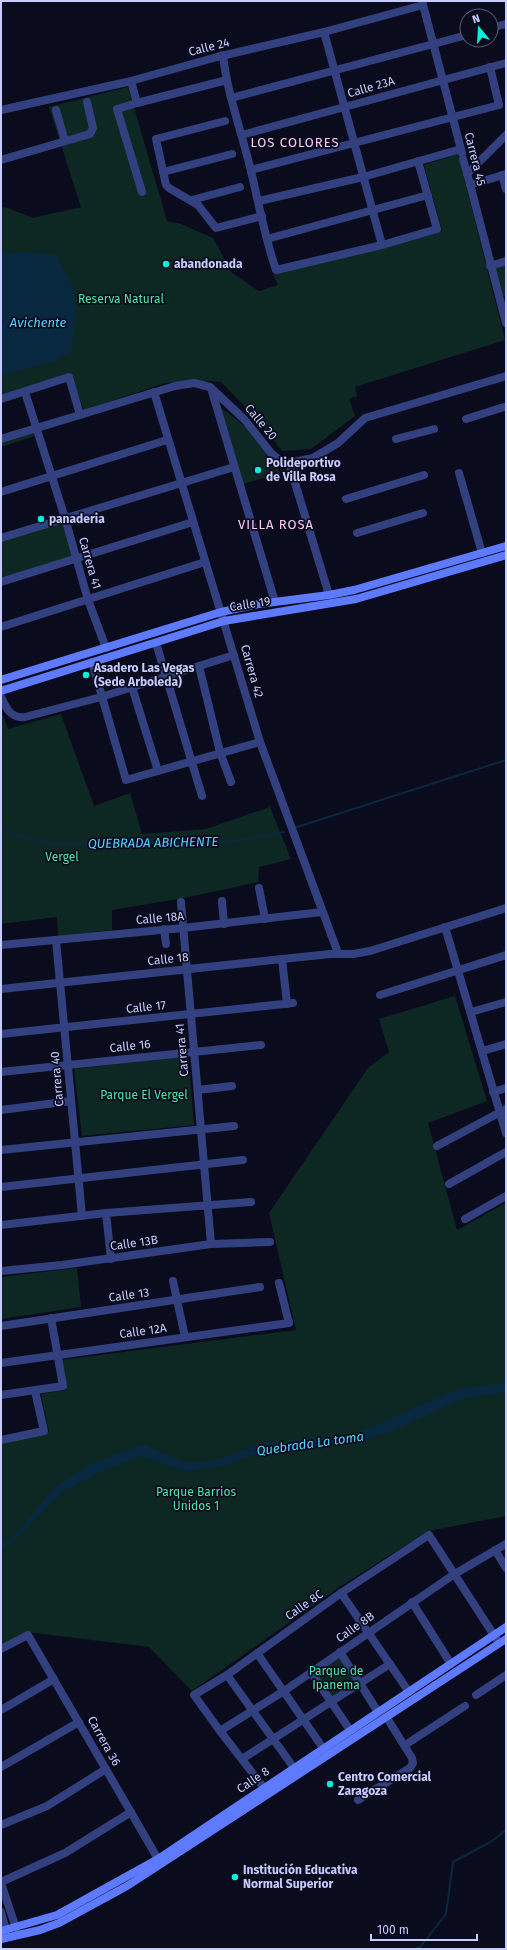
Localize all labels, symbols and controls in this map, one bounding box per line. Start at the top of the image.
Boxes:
north arrow [459,8,499,48]
text: N [471,12,482,26]
street label: Calle 24 [187,35,232,59]
street label: Calle 23A [346,74,396,100]
street label: Carrera 45 [462,131,488,187]
district label: LOS COLORES [250,135,340,150]
place label: abandonada [174,257,243,271]
marker: abandonada [161,259,171,269]
park label: Reserva Natural [78,292,164,306]
water label: Avichente [9,315,66,330]
street label: Calle 20 [242,401,280,443]
place label: Polideportivo de Villa Rosa [266,456,341,484]
marker: Polideportivo de Villa Rosa [253,465,263,475]
place label: panaderia [49,512,105,526]
marker: panaderia [36,514,46,524]
district label: VILLA ROSA [238,517,314,532]
street label: Carrera 41 [76,535,104,591]
street label: Calle 19 [229,594,271,614]
street label: Carrera 42 [238,643,266,699]
place label: Asadero Las Vegas (Sede Arboleda) [93,661,195,689]
marker: Asadero Las Vegas (Sede Arboleda) [81,670,91,680]
water label: QUEBRADA ABICHENTE [88,834,218,851]
park label: Vergel [45,850,79,864]
street label: Calle 18A [135,909,185,927]
street label: Calle 18 [147,950,190,968]
street label: Calle 17 [125,998,167,1016]
street label: Carrera 41 [173,1023,191,1077]
street label: Calle 16 [109,1037,151,1055]
street label: Carrera 40 [48,1050,66,1107]
park label: Parque El Vergel [100,1088,188,1102]
street label: Calle 13B [109,1233,159,1253]
street label: Calle 13 [108,1285,150,1305]
street label: Calle 12A [118,1321,168,1341]
water label: Quebrada La toma [255,1429,365,1458]
park label: Parque Barrios Unidos 1 [156,1485,236,1513]
street label: Calle 8C [282,1587,326,1623]
street label: Calle 8B [333,1609,377,1645]
park label: Parque de Ipanema [309,1664,363,1692]
street label: Carrera 36 [85,1714,123,1768]
street label: Calle 8 [234,1764,272,1796]
place label: Centro Comercial Zaragoza [338,1770,432,1798]
marker: Centro Comercial Zaragoza [325,1779,335,1789]
place label: Institución Educativa Normal Superior [243,1863,358,1891]
marker: Institución Educativa Normal Superior [230,1872,240,1882]
scale bar [371,1916,477,1942]
text: 100 m [377,1923,409,1937]

